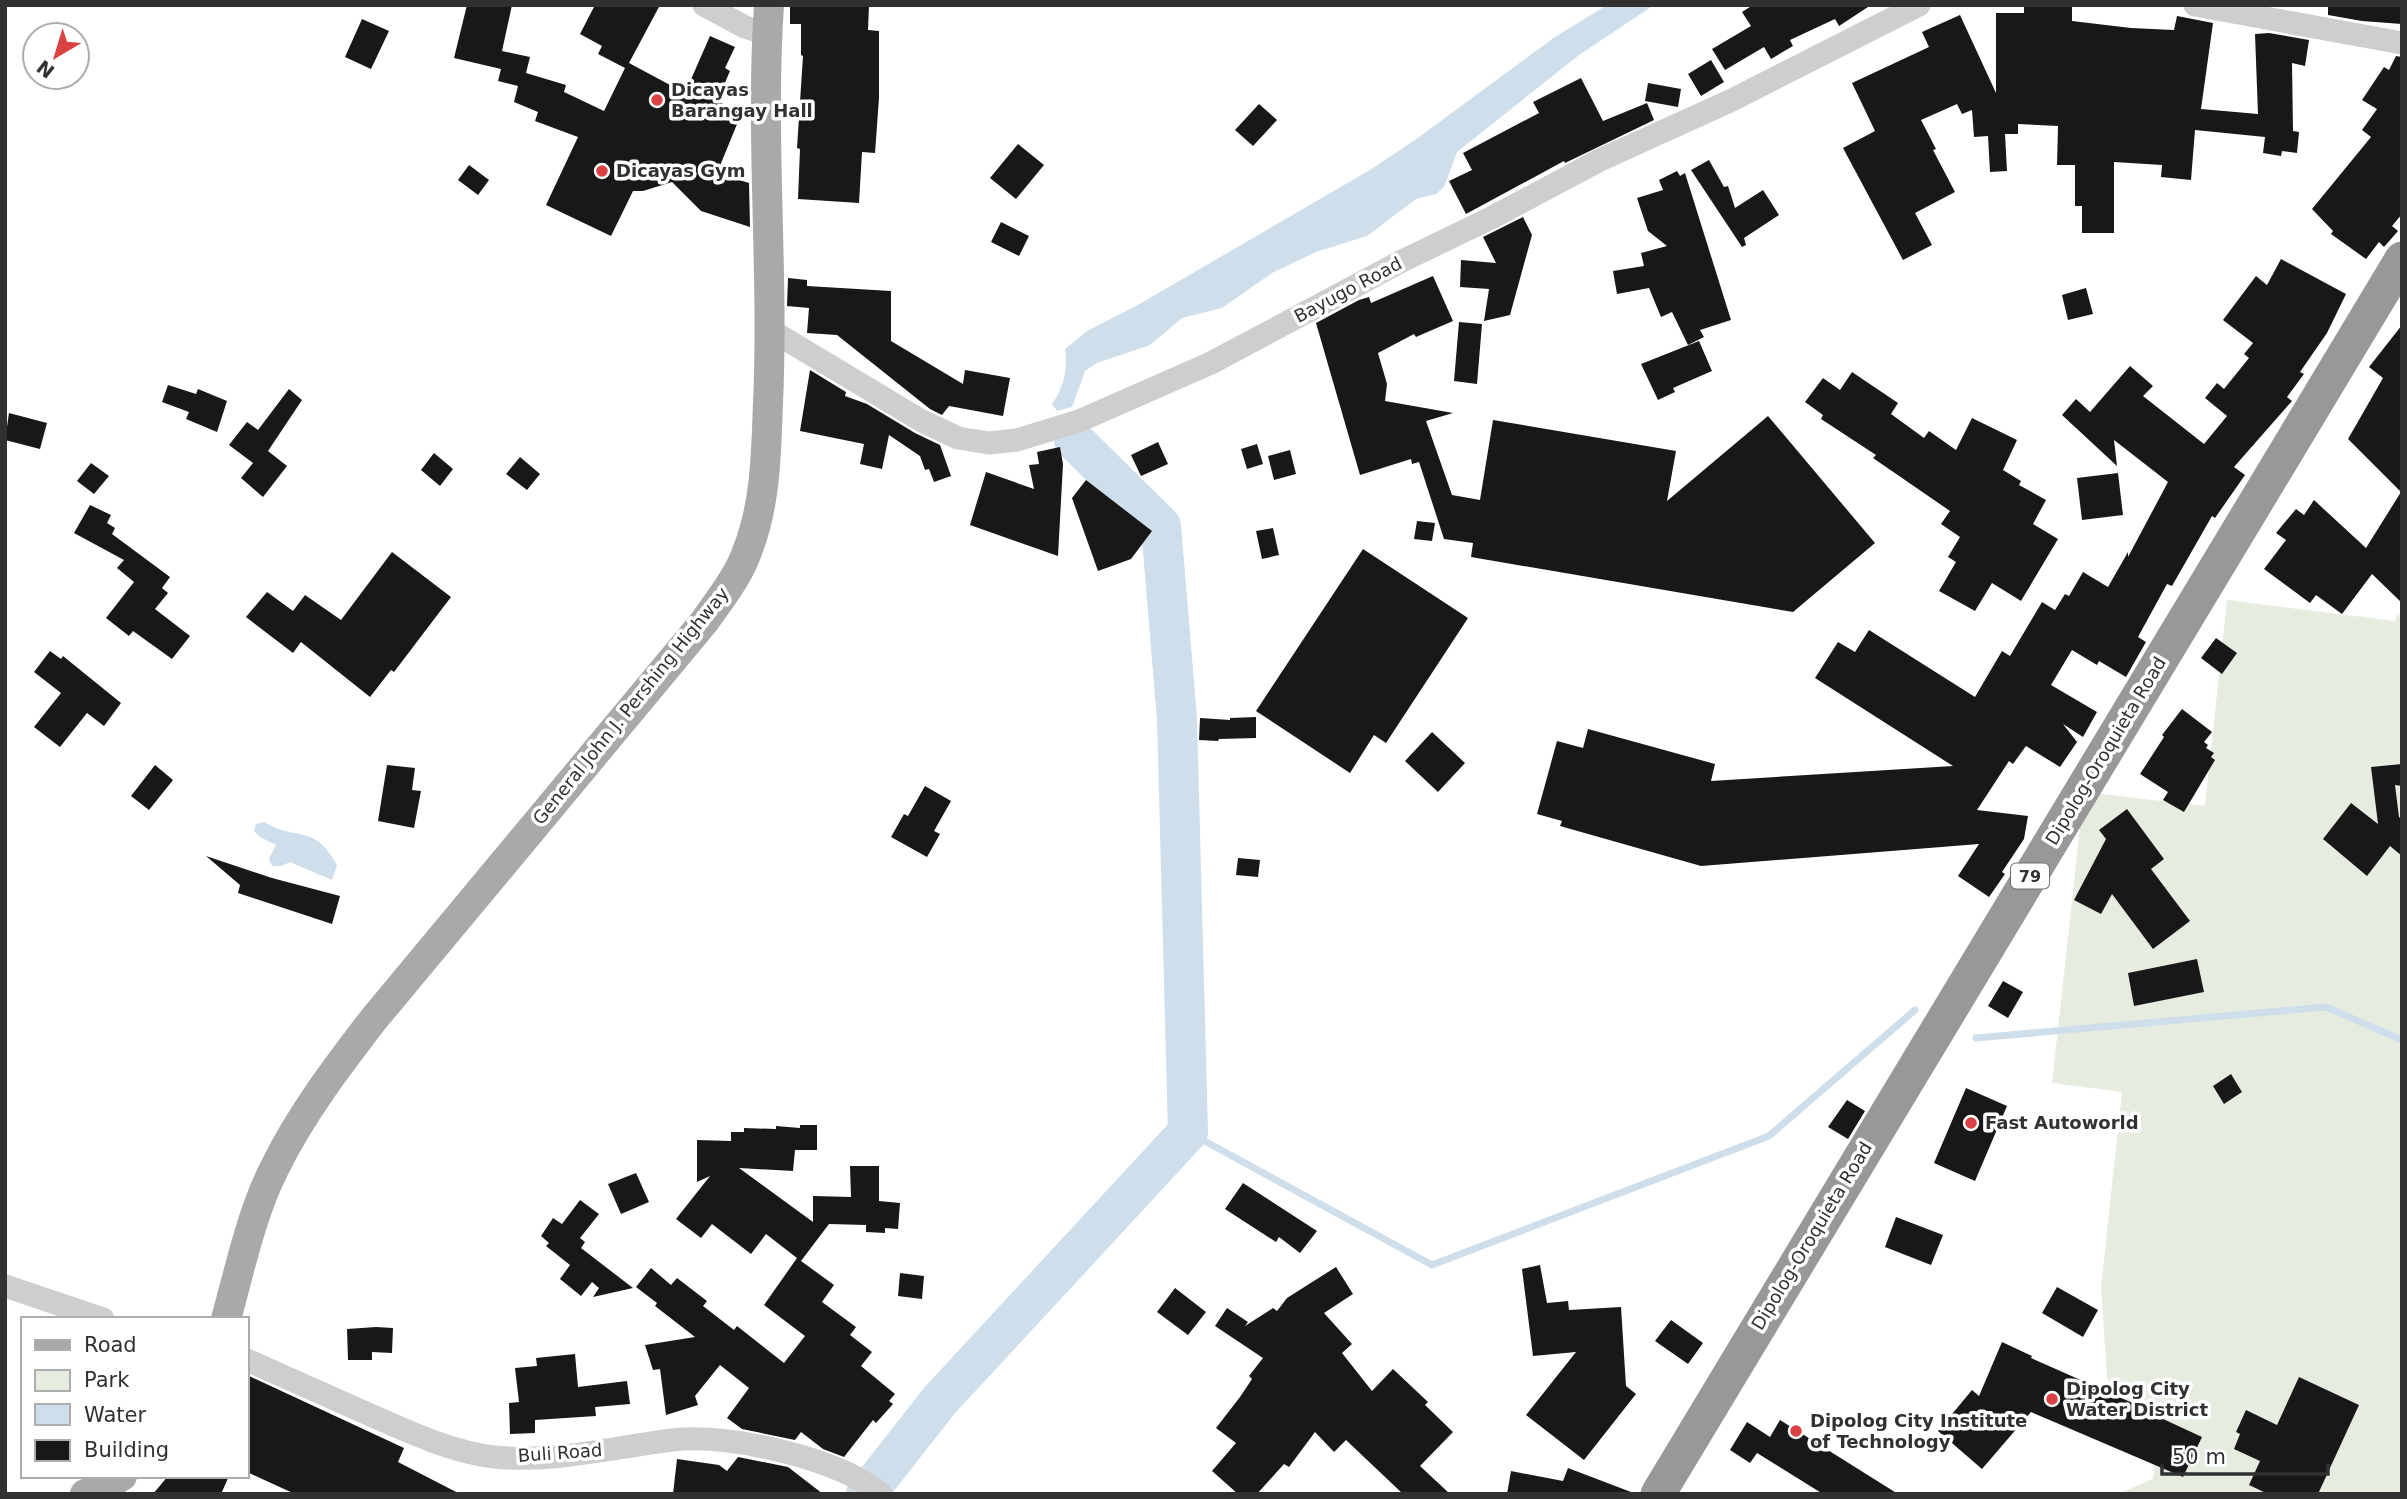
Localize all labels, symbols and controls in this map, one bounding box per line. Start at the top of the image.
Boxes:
north arrow [21,21,91,91]
text: N [32,56,59,83]
place label: Dicayas Barangay Hall [671,79,813,121]
marker: Dicayas Barangay Hall [649,92,665,108]
place label: Dicayas Gym [616,160,746,181]
marker: Dicayas Gym [594,163,610,179]
street label: Bayugo Road [1290,252,1405,327]
street label: General John J. Pershing Highway [528,583,733,829]
street label: Dipolog-Oroquieta Road [2041,653,2170,849]
road number: 79 [2011,863,2049,888]
place label: Fast Autoworld [1985,1112,2139,1133]
marker: Fast Autoworld [1963,1115,1979,1131]
street label: Dipolog-Oroquieta Road [1747,1138,1876,1334]
legend [21,1317,248,1478]
text: Road [84,1333,137,1357]
text: Park [84,1368,130,1392]
place label: Dipolog City Water District [2066,1378,2208,1420]
marker: Dipolog City Water District [2044,1391,2060,1407]
text: Water [84,1403,146,1427]
place label: Dipolog City Institute of Technology [1810,1410,2027,1452]
marker: Dipolog City Institute of Technology [1788,1423,1804,1439]
scale bar [2162,1432,2328,1476]
text: Building [84,1438,169,1462]
street label: Buli Road [517,1439,603,1466]
text: 50 m [2172,1445,2226,1469]

